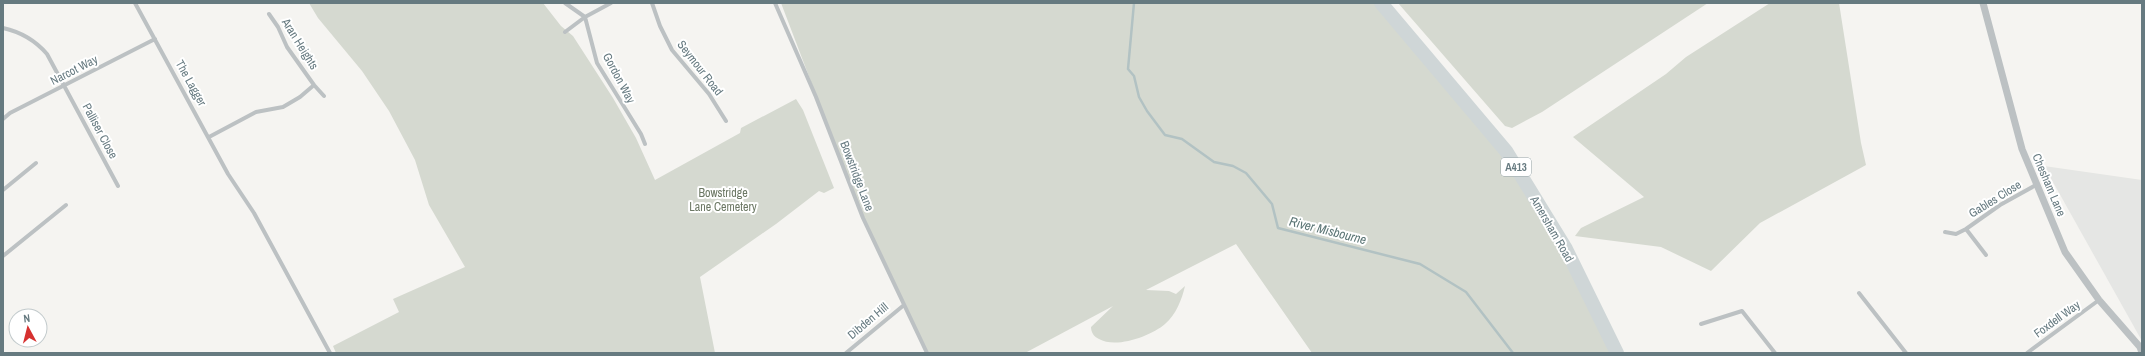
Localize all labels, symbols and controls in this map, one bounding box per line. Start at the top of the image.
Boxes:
street label: Aran Heights [277,15,322,73]
street label: Seymour Road [673,37,727,99]
street label: Gordon Way [599,50,639,106]
street label: Narcot Way [48,51,100,89]
street label: The Lagger [172,57,211,110]
street label: Palliser Close [79,100,121,162]
street label: Bowstridge Lane [836,139,878,213]
street label: Chesham Lane [2029,151,2069,219]
road number: A413 [1501,158,1531,176]
street label: Gables Close [1966,177,2024,221]
park label: Bowstridge Lane Cemetery [689,185,757,215]
street label: Amersham Road [1526,192,1577,265]
water label: River Misbourne [1288,213,1368,248]
street label: Foxdell Way [2031,297,2083,341]
street label: Dibden Hill [844,299,892,343]
north arrow [8,308,48,348]
text: N [23,311,31,325]

